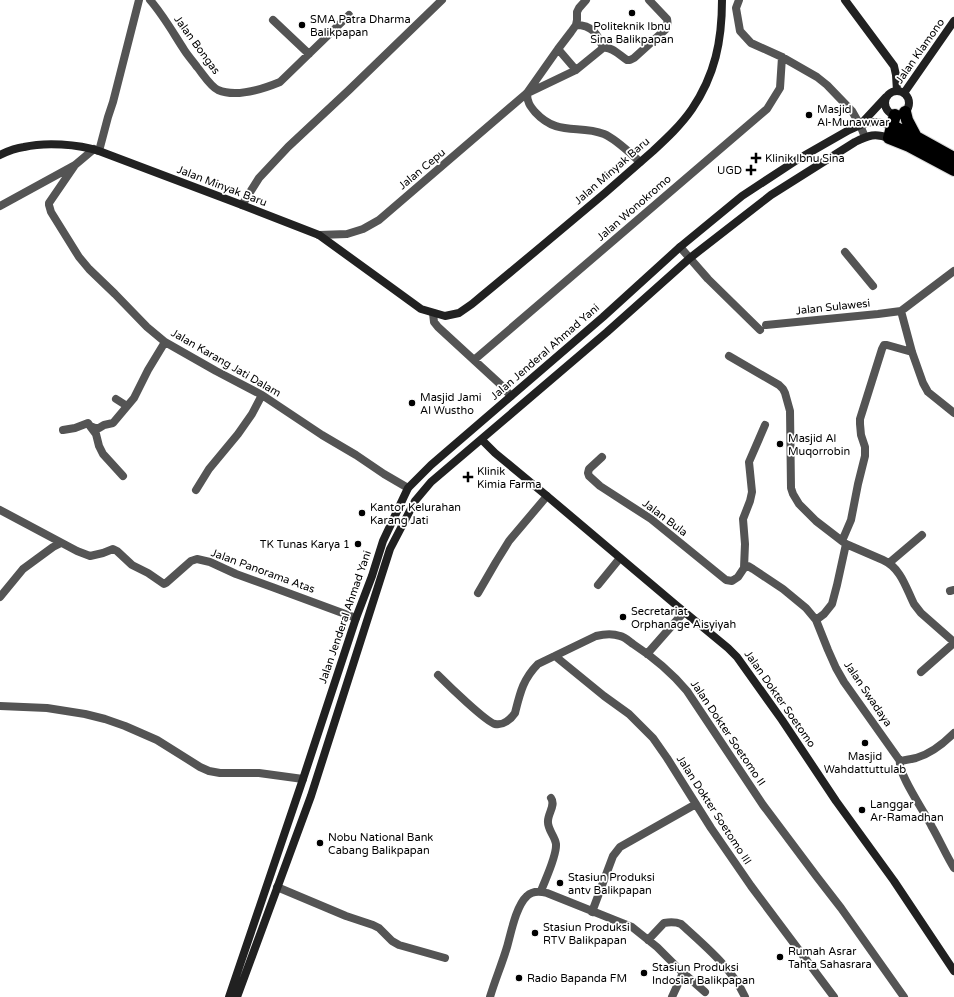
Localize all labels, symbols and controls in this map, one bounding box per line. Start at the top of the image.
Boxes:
marker: Politeknik Ibnu Sina Balikpapan [627,8,637,18]
street label: Jalan Bongas [171,13,223,77]
place label: SMA Patra Dharma Balikpapan [310,13,411,39]
street label: Jalan Klamono [893,16,947,86]
marker: SMA Patra Dharma Balikpapan [297,20,307,30]
place label: Politeknik Ibnu Sina Balikpapan [590,20,674,46]
place label: Masjid Al-Munawwar [817,103,890,129]
marker: Masjid Al-Munawwar [804,110,814,120]
street label: Jalan Minyak Baru [572,135,652,207]
street label: Jalan Cepu [396,146,448,192]
marker: Klinik Ibnu Sina [750,152,762,164]
place label: Klinik Ibnu Sina [765,152,845,165]
street label: Jalan Minyak Baru [175,163,269,209]
place label: UGD [717,164,742,177]
marker: UGD [745,164,757,176]
street label: Jalan Wonokromo [594,172,674,244]
street label: Jalan Sulawesi [795,297,871,317]
street label: Jalan Jenderal Ahmad Yani [488,301,602,403]
street label: Jalan Karang Jati Dalam [169,326,283,400]
place label: Masjid Jami Al Wustho [420,391,482,417]
marker: Masjid Jami Al Wustho [407,398,417,408]
place label: Masjid Al Muqorrobin [788,432,850,458]
marker: Masjid Al Muqorrobin [775,439,785,449]
place label: Klinik Kimia Farma [477,465,542,491]
marker: Klinik Kimia Farma [462,471,474,483]
street label: Jalan Bula [640,497,690,539]
place label: Kantor Kelurahan Karang Jati [370,501,461,527]
marker: Kantor Kelurahan Karang Jati [357,508,367,518]
place label: TK Tunas Karya 1 [260,538,350,551]
marker: TK Tunas Karya 1 [353,539,363,549]
street label: Jalan Panorama Atas [209,546,317,596]
street label: Jalan Jenderal Ahmad Yani [316,549,374,685]
place label: Secretariat Orphanage Aisyiyah [631,605,736,631]
marker: Secretariat Orphanage Aisyiyah [618,612,628,622]
street label: Jalan Dokter Soetomo [742,648,819,750]
street label: Jalan Swadaya [841,659,895,729]
street label: Jalan Dokter Soetomo II [688,678,768,788]
marker: Masjid Wahdattuttulab [860,738,870,748]
place label: Masjid Wahdattuttulab [824,750,906,776]
street label: Jalan Dokter Soetomo III [674,753,754,867]
place label: Langgar Ar-Ramadhan [870,798,944,824]
marker: Langgar Ar-Ramadhan [857,805,867,815]
place label: Nobu National Bank Cabang Balikpapan [328,831,433,857]
marker: Nobu National Bank Cabang Balikpapan [315,838,325,848]
place label: Stasiun Produksi antv Balikpapan [568,871,655,897]
marker: Stasiun Produksi antv Balikpapan [555,878,565,888]
place label: Stasiun Produksi RTV Balikpapan [543,921,630,947]
marker: Stasiun Produksi RTV Balikpapan [530,928,540,938]
place label: Rumah Asrar Tahta Sahasrara [788,945,872,971]
marker: Rumah Asrar Tahta Sahasrara [775,952,785,962]
place label: Stasiun Produksi Indosiar Balikpapan [652,961,755,987]
marker: Stasiun Produksi Indosiar Balikpapan [639,968,649,978]
place label: Radio Bapanda FM [527,972,627,985]
marker: Radio Bapanda FM [514,973,524,983]

